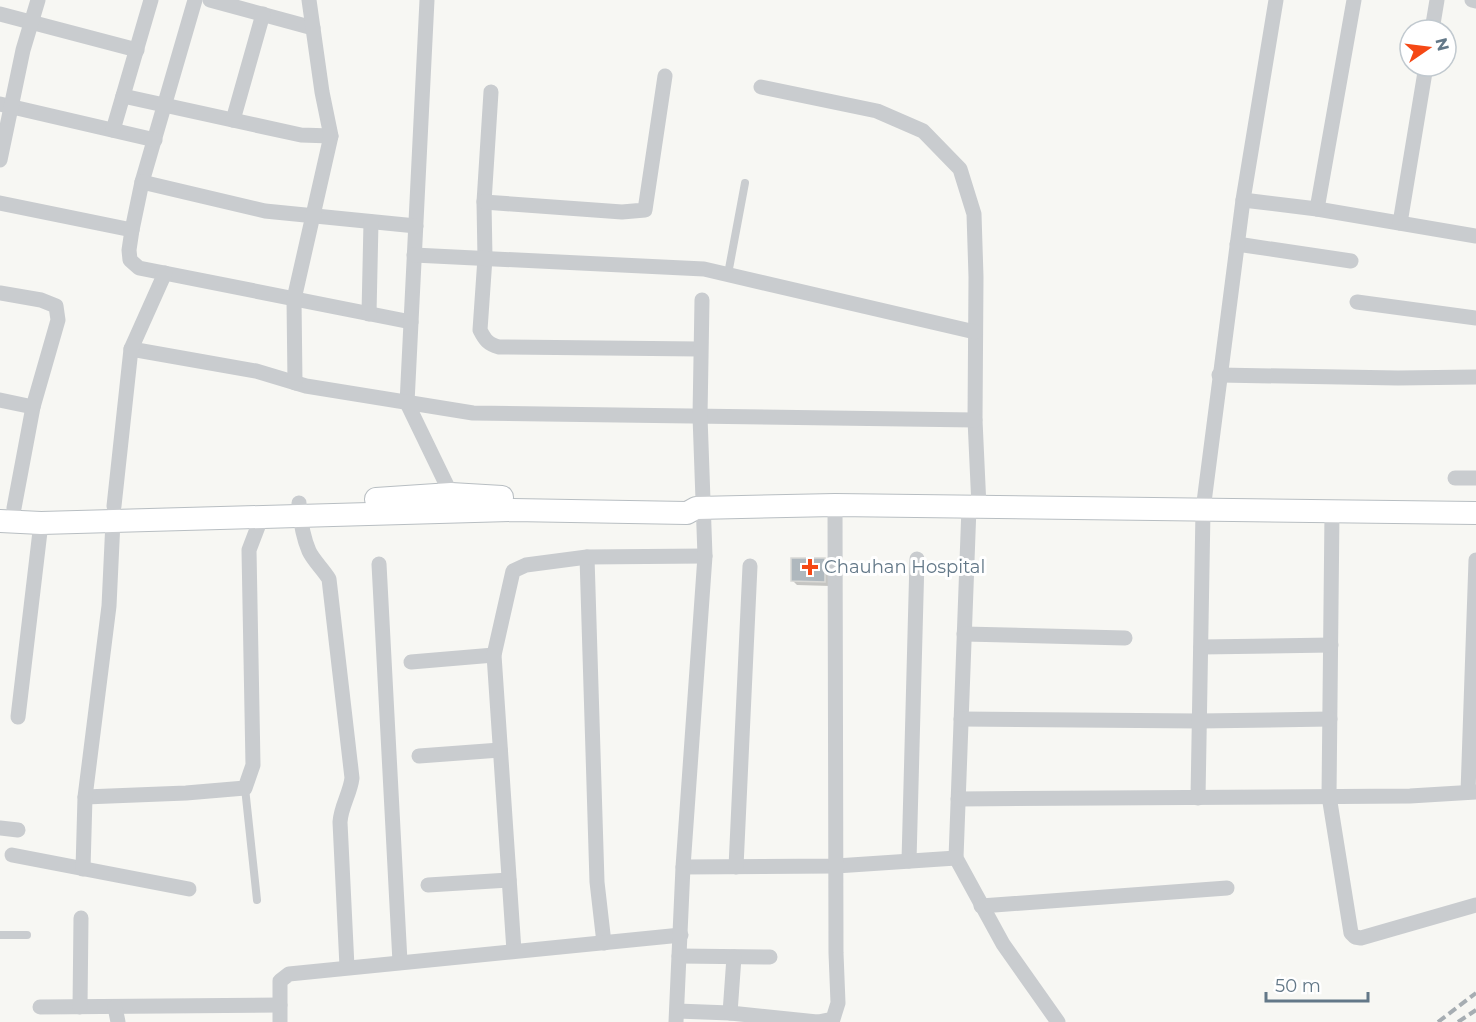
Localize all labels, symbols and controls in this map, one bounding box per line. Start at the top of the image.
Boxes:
north arrow [1398,18,1458,78]
text: N [1431,36,1453,53]
place label: Chauhan Hospital [824,556,985,578]
marker: Chauhan Hospital [801,558,819,576]
scale bar [1266,965,1368,1003]
text: 50 m [1275,975,1321,997]

